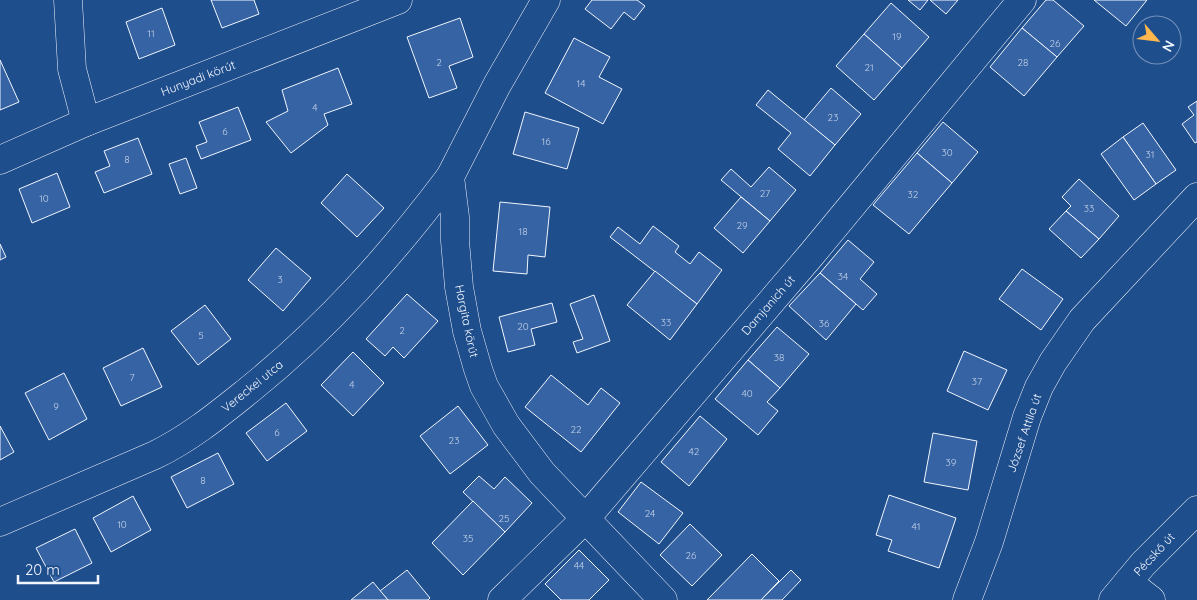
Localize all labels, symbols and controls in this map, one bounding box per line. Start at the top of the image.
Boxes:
north arrow [1132,15,1182,65]
house number: 11 [147,27,155,40]
house number: 19 [892,30,902,43]
house number: 26 [1050,37,1061,50]
text: N [1158,37,1179,55]
house number: 2 [436,56,442,69]
house number: 28 [1018,56,1028,69]
street label: Hunyadi körút [159,57,237,99]
house number: 21 [864,61,874,74]
house number: 14 [577,77,585,90]
house number: 4 [312,101,318,114]
house number: 23 [828,111,838,124]
house number: 6 [222,125,228,138]
house number: 16 [541,135,551,148]
house number: 30 [941,146,953,159]
house number: 31 [1146,148,1154,161]
house number: 8 [124,153,130,166]
house number: 27 [760,187,770,200]
house number: 32 [908,188,919,201]
house number: 10 [39,192,49,205]
house number: 33 [1084,202,1094,215]
house number: 29 [736,219,748,232]
house number: 18 [518,225,528,238]
house number: 34 [838,270,848,283]
street label: Damjanich út [738,272,798,338]
house number: 3 [277,273,283,286]
street label: Hargita körút [452,283,482,359]
house number: 33 [661,316,671,329]
house number: 36 [819,317,830,330]
house number: 20 [517,320,529,333]
house number: 2 [399,324,405,337]
house number: 5 [198,329,204,342]
house number: 38 [774,351,784,364]
street label: Vereckei utca [218,357,286,415]
house number: 7 [129,371,135,384]
house number: 37 [972,375,982,388]
house number: 4 [349,378,355,391]
house number: 40 [741,387,753,400]
street label: József Attila út [1004,392,1044,474]
house number: 9 [53,400,59,413]
house number: 22 [570,423,582,436]
house number: 6 [274,426,280,439]
house number: 23 [449,434,459,447]
house number: 42 [689,445,700,458]
house number: 39 [946,456,957,469]
house number: 8 [200,474,206,487]
house number: 24 [645,507,655,520]
house number: 25 [499,512,510,525]
house number: 10 [117,518,127,531]
house number: 41 [912,520,920,533]
street label: Pécskő út [1130,529,1178,579]
house number: 35 [463,532,473,545]
house number: 26 [686,549,697,562]
scale bar [18,552,98,584]
house number: 44 [574,559,584,572]
text: 20 m [25,560,60,579]

